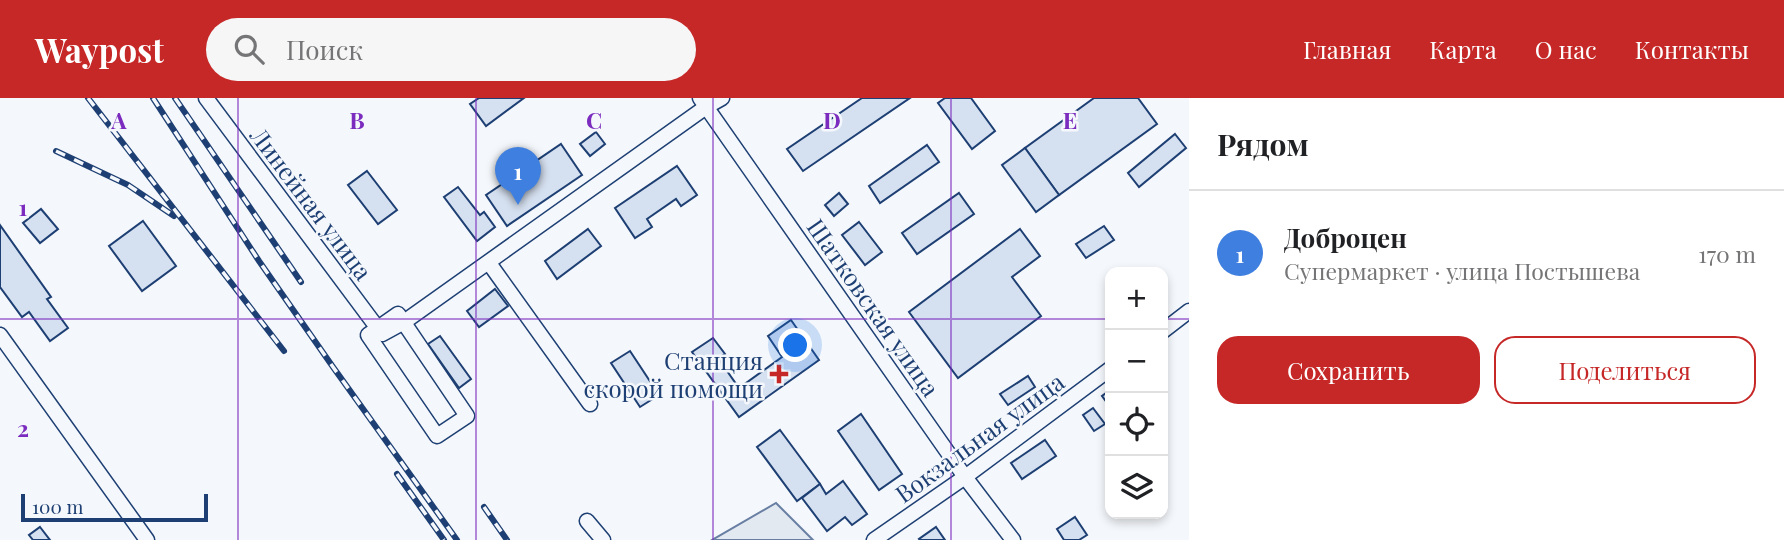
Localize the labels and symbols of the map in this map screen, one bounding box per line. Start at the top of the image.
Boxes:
text: A [110,104,127,135]
text: B [349,104,365,135]
text: C [586,104,602,135]
text: D [823,104,841,135]
text: E [1063,104,1077,135]
street label: Линейная улица [243,119,380,286]
pin: 1 [495,147,541,205]
text: 1 [19,191,28,222]
street label: Шатковская улица [801,212,947,402]
your location [778,328,812,362]
place label: Станция скорой помощи [583,344,763,404]
marker: Станция скорой помощи [769,364,789,384]
street label: Вокзальная улица [888,365,1070,509]
text: 2 [17,412,29,443]
scale bar [21,491,208,523]

